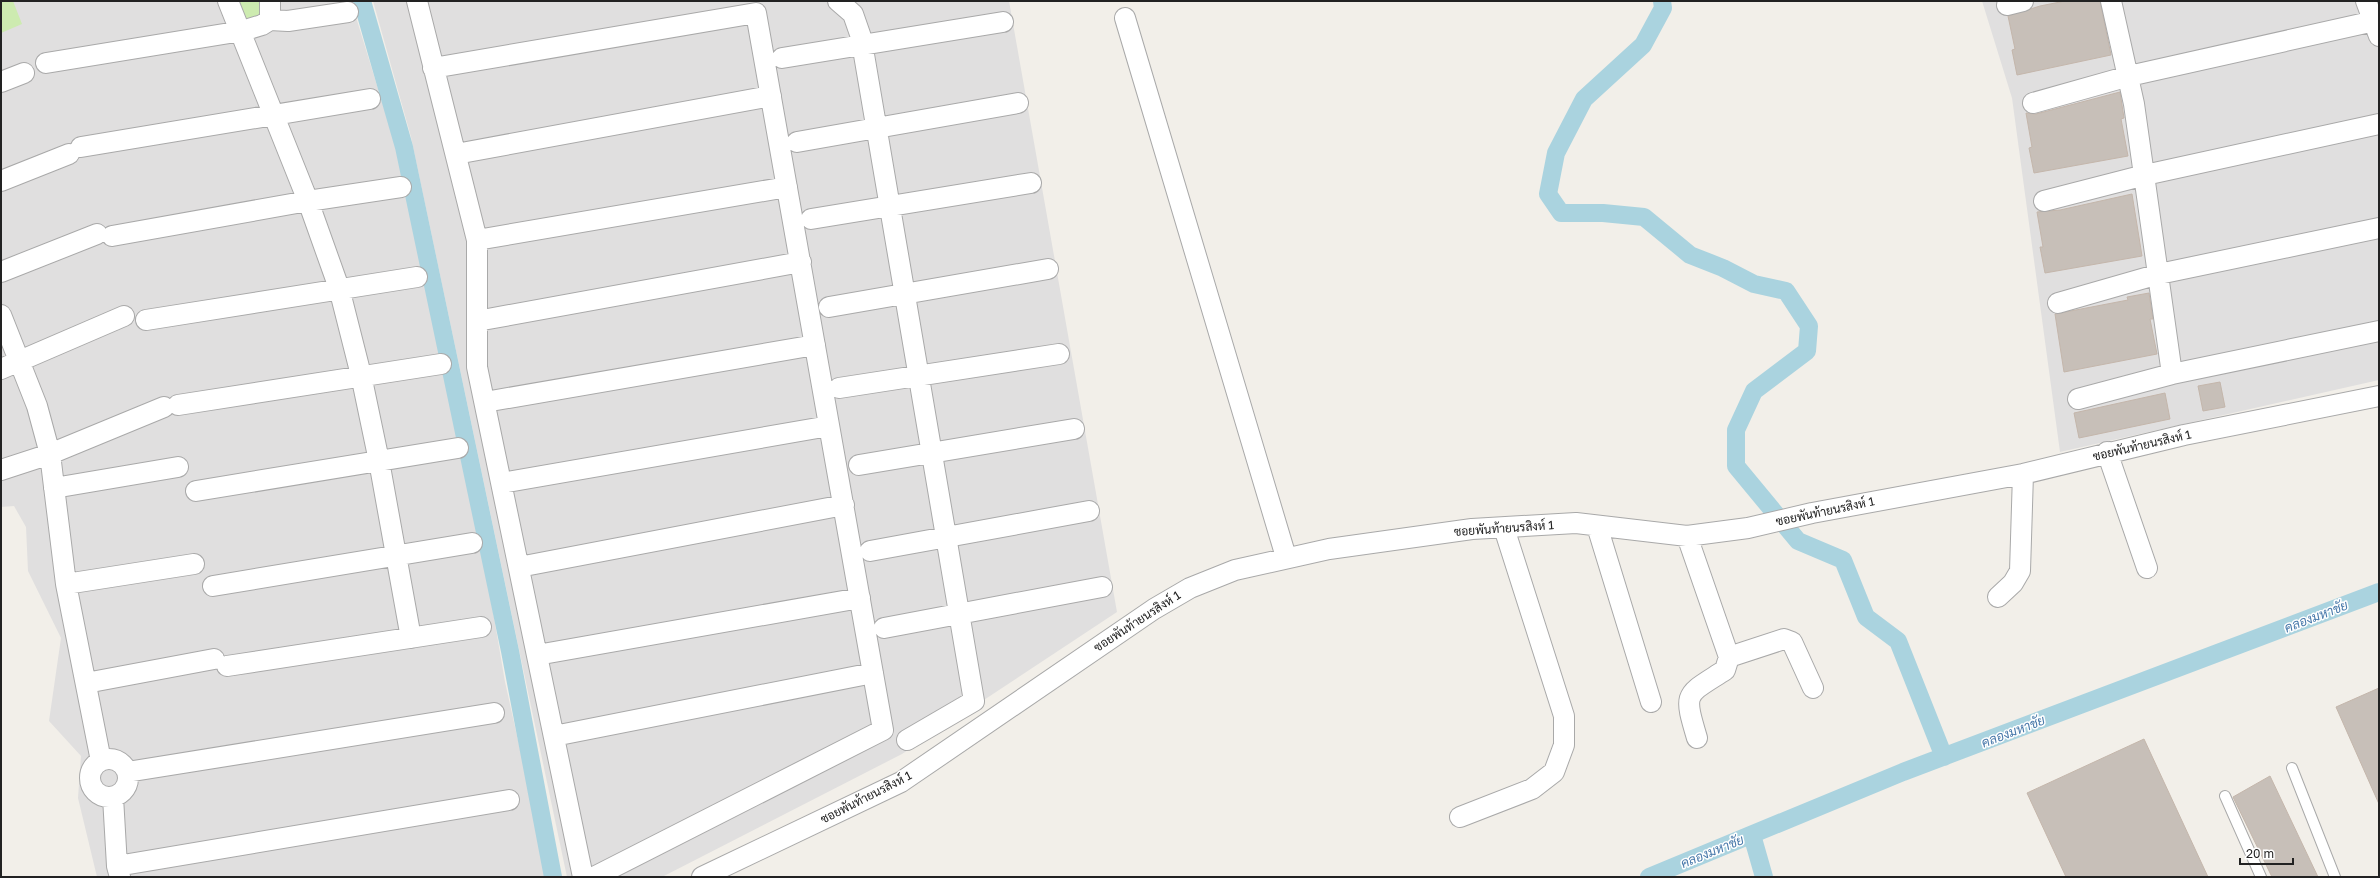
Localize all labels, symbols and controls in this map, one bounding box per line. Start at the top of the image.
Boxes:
street label: ซอยพันท้ายนรสิงห์ 1 [2091,426,2193,464]
street label: ซอยพันท้ายนรสิงห์ 1 [1774,493,1876,529]
street label: ซอยพันท้ายนรสิงห์ 1 [1453,517,1555,539]
street label: ซอยพันท้ายนรสิงห์ 1 [1091,587,1183,655]
water label: คลองมหาชัย [2282,596,2351,635]
water label: คลองมหาชัย [1979,711,2048,750]
street label: ซอยพันท้ายนรสิงห์ 1 [818,767,914,826]
water label: คลองมหาชัย [1678,831,1746,871]
scale bar [2240,840,2293,866]
text: 20 m [2246,846,2274,861]

